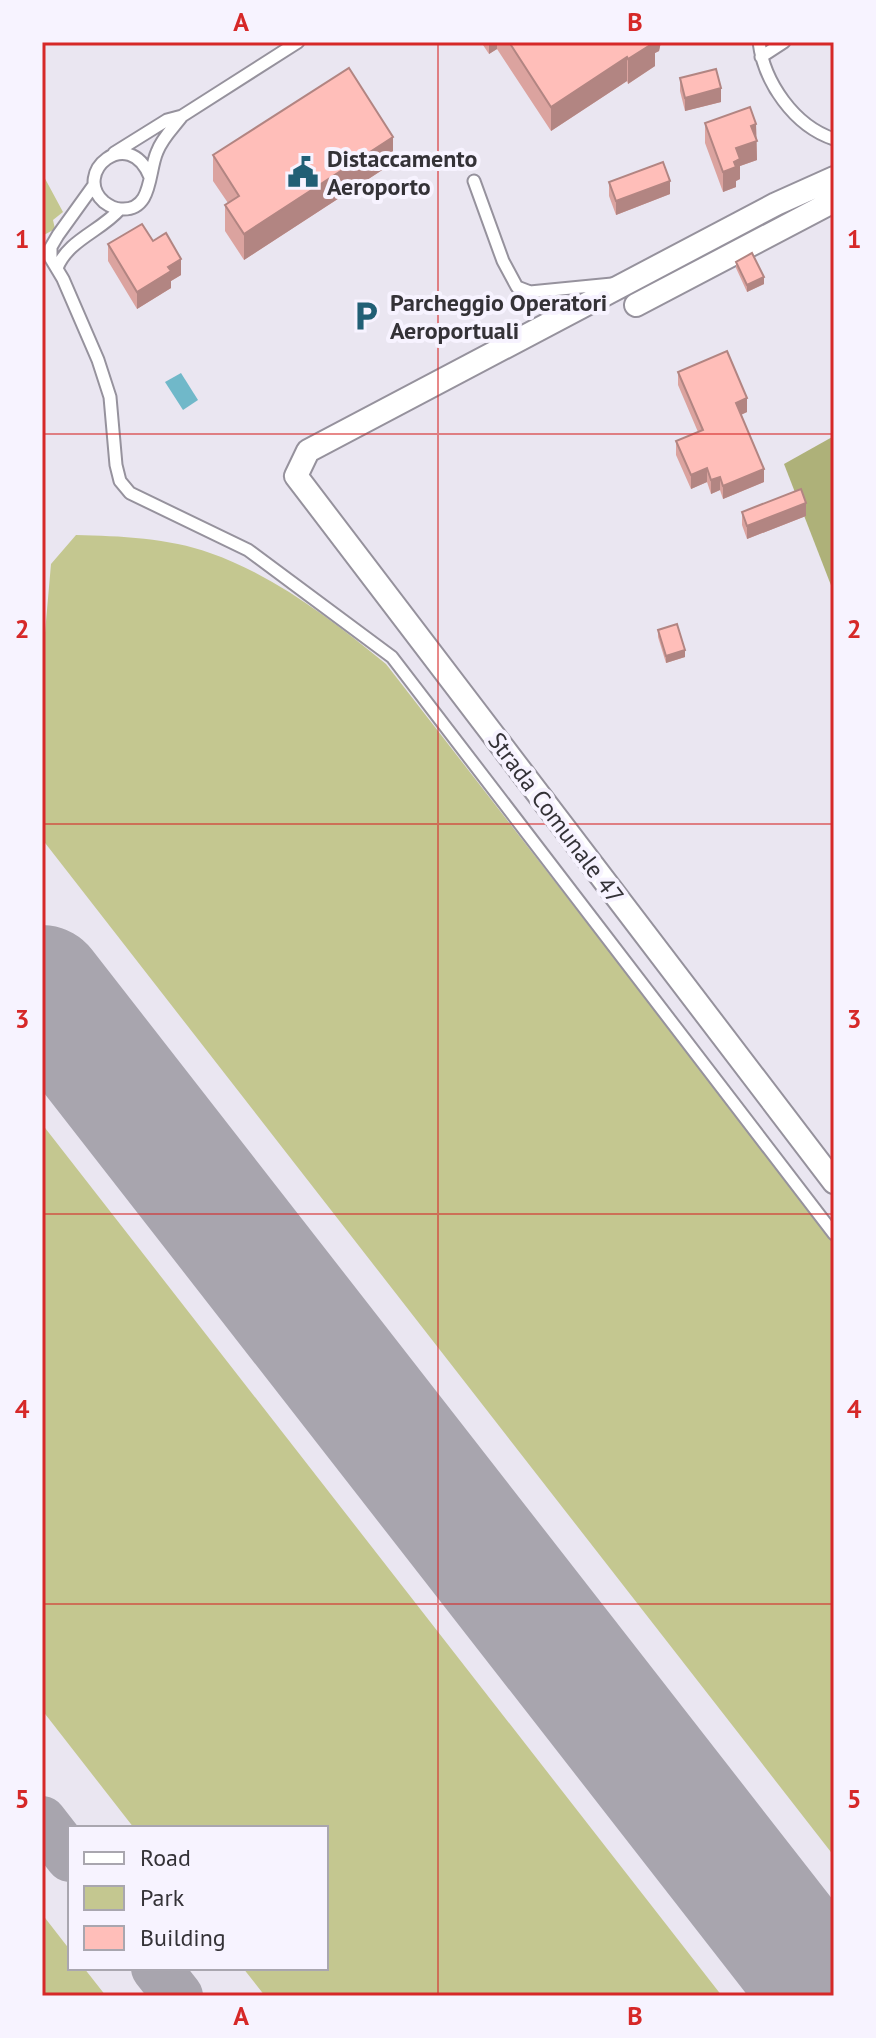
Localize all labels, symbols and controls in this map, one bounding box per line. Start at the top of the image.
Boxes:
text: A [233,5,249,38]
text: B [627,5,643,38]
place label: Distaccamento Aeroporto [327,143,478,202]
public building icon: Distaccamento Aeroporto [286,155,320,189]
text: 1 [15,222,29,255]
text: 1 [847,222,861,255]
place label: Parcheggio Operatori Aeroportuali [390,287,607,346]
parking icon: Parcheggio Operatori Aeroportuali [349,299,383,333]
text: 2 [15,612,29,645]
text: 2 [847,612,861,645]
street label: Strada Comunale 47 [481,726,631,910]
text: 3 [15,1002,29,1035]
text: 3 [847,1002,861,1035]
text: 4 [15,1392,30,1425]
text: 4 [847,1392,862,1425]
text: 5 [15,1782,29,1815]
text: 5 [847,1782,861,1815]
legend [68,1826,328,1970]
text: Road [140,1842,191,1873]
text: Park [140,1882,185,1913]
text: Building [140,1922,226,1953]
text: A [233,1999,249,2032]
text: B [627,1999,643,2032]

